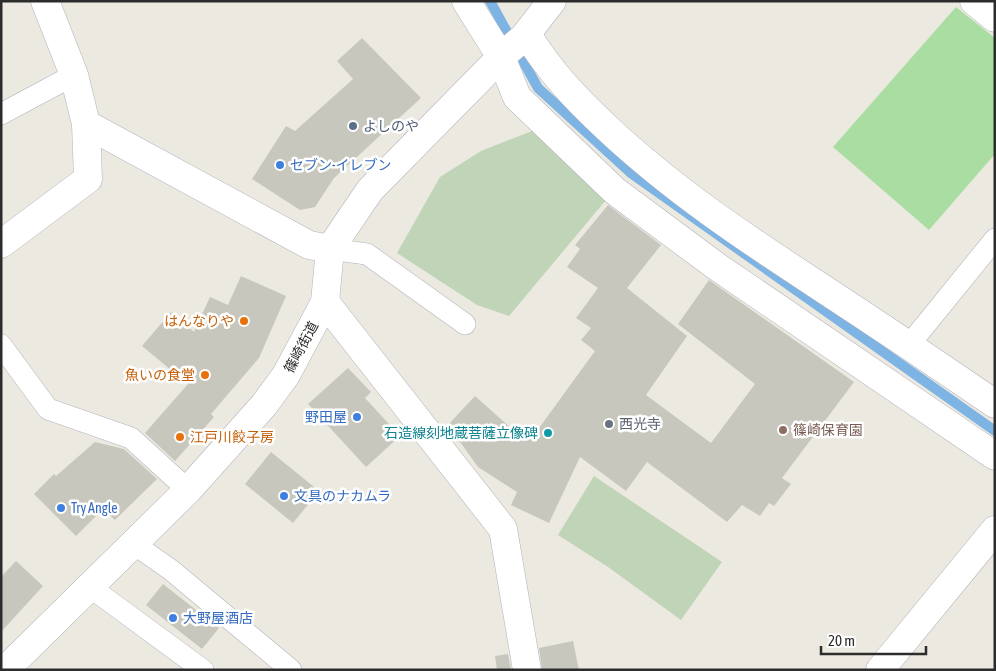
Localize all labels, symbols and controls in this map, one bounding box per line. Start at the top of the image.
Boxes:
place label: よしのや [363,118,419,134]
marker: よしのや [347,120,359,132]
place label: セブン-イレブン [290,157,392,173]
marker: セブン-イレブン [274,159,286,171]
place label: はんなりや [164,313,234,329]
marker: はんなりや [238,315,250,327]
street label: 篠崎街道 [281,319,321,375]
place label: 魚いの食堂 [125,367,195,383]
marker: 魚いの食堂 [199,369,211,381]
place label: 野田屋 [305,409,347,425]
marker: 野田屋 [351,411,363,423]
place label: 西光寺 [619,416,661,432]
marker: 西光寺 [603,418,615,430]
place label: 篠崎保育園 [793,422,863,438]
marker: 篠崎保育園 [777,424,789,436]
place label: 石造線刻地蔵菩薩立像碑 [384,425,538,441]
marker: 石造線刻地蔵菩薩立像碑 [542,427,554,439]
place label: 江戸川餃子房 [190,429,274,445]
marker: 江戸川餃子房 [174,431,186,443]
place label: 文具のナカムラ [294,488,391,504]
marker: 文具のナカムラ [278,490,290,502]
place label: Try Angle [71,500,118,516]
marker: Try Angle [55,502,67,514]
place label: 大野屋酒店 [183,610,253,626]
marker: 大野屋酒店 [167,612,179,624]
scale bar [821,624,926,656]
text: 20 m [828,632,855,649]

